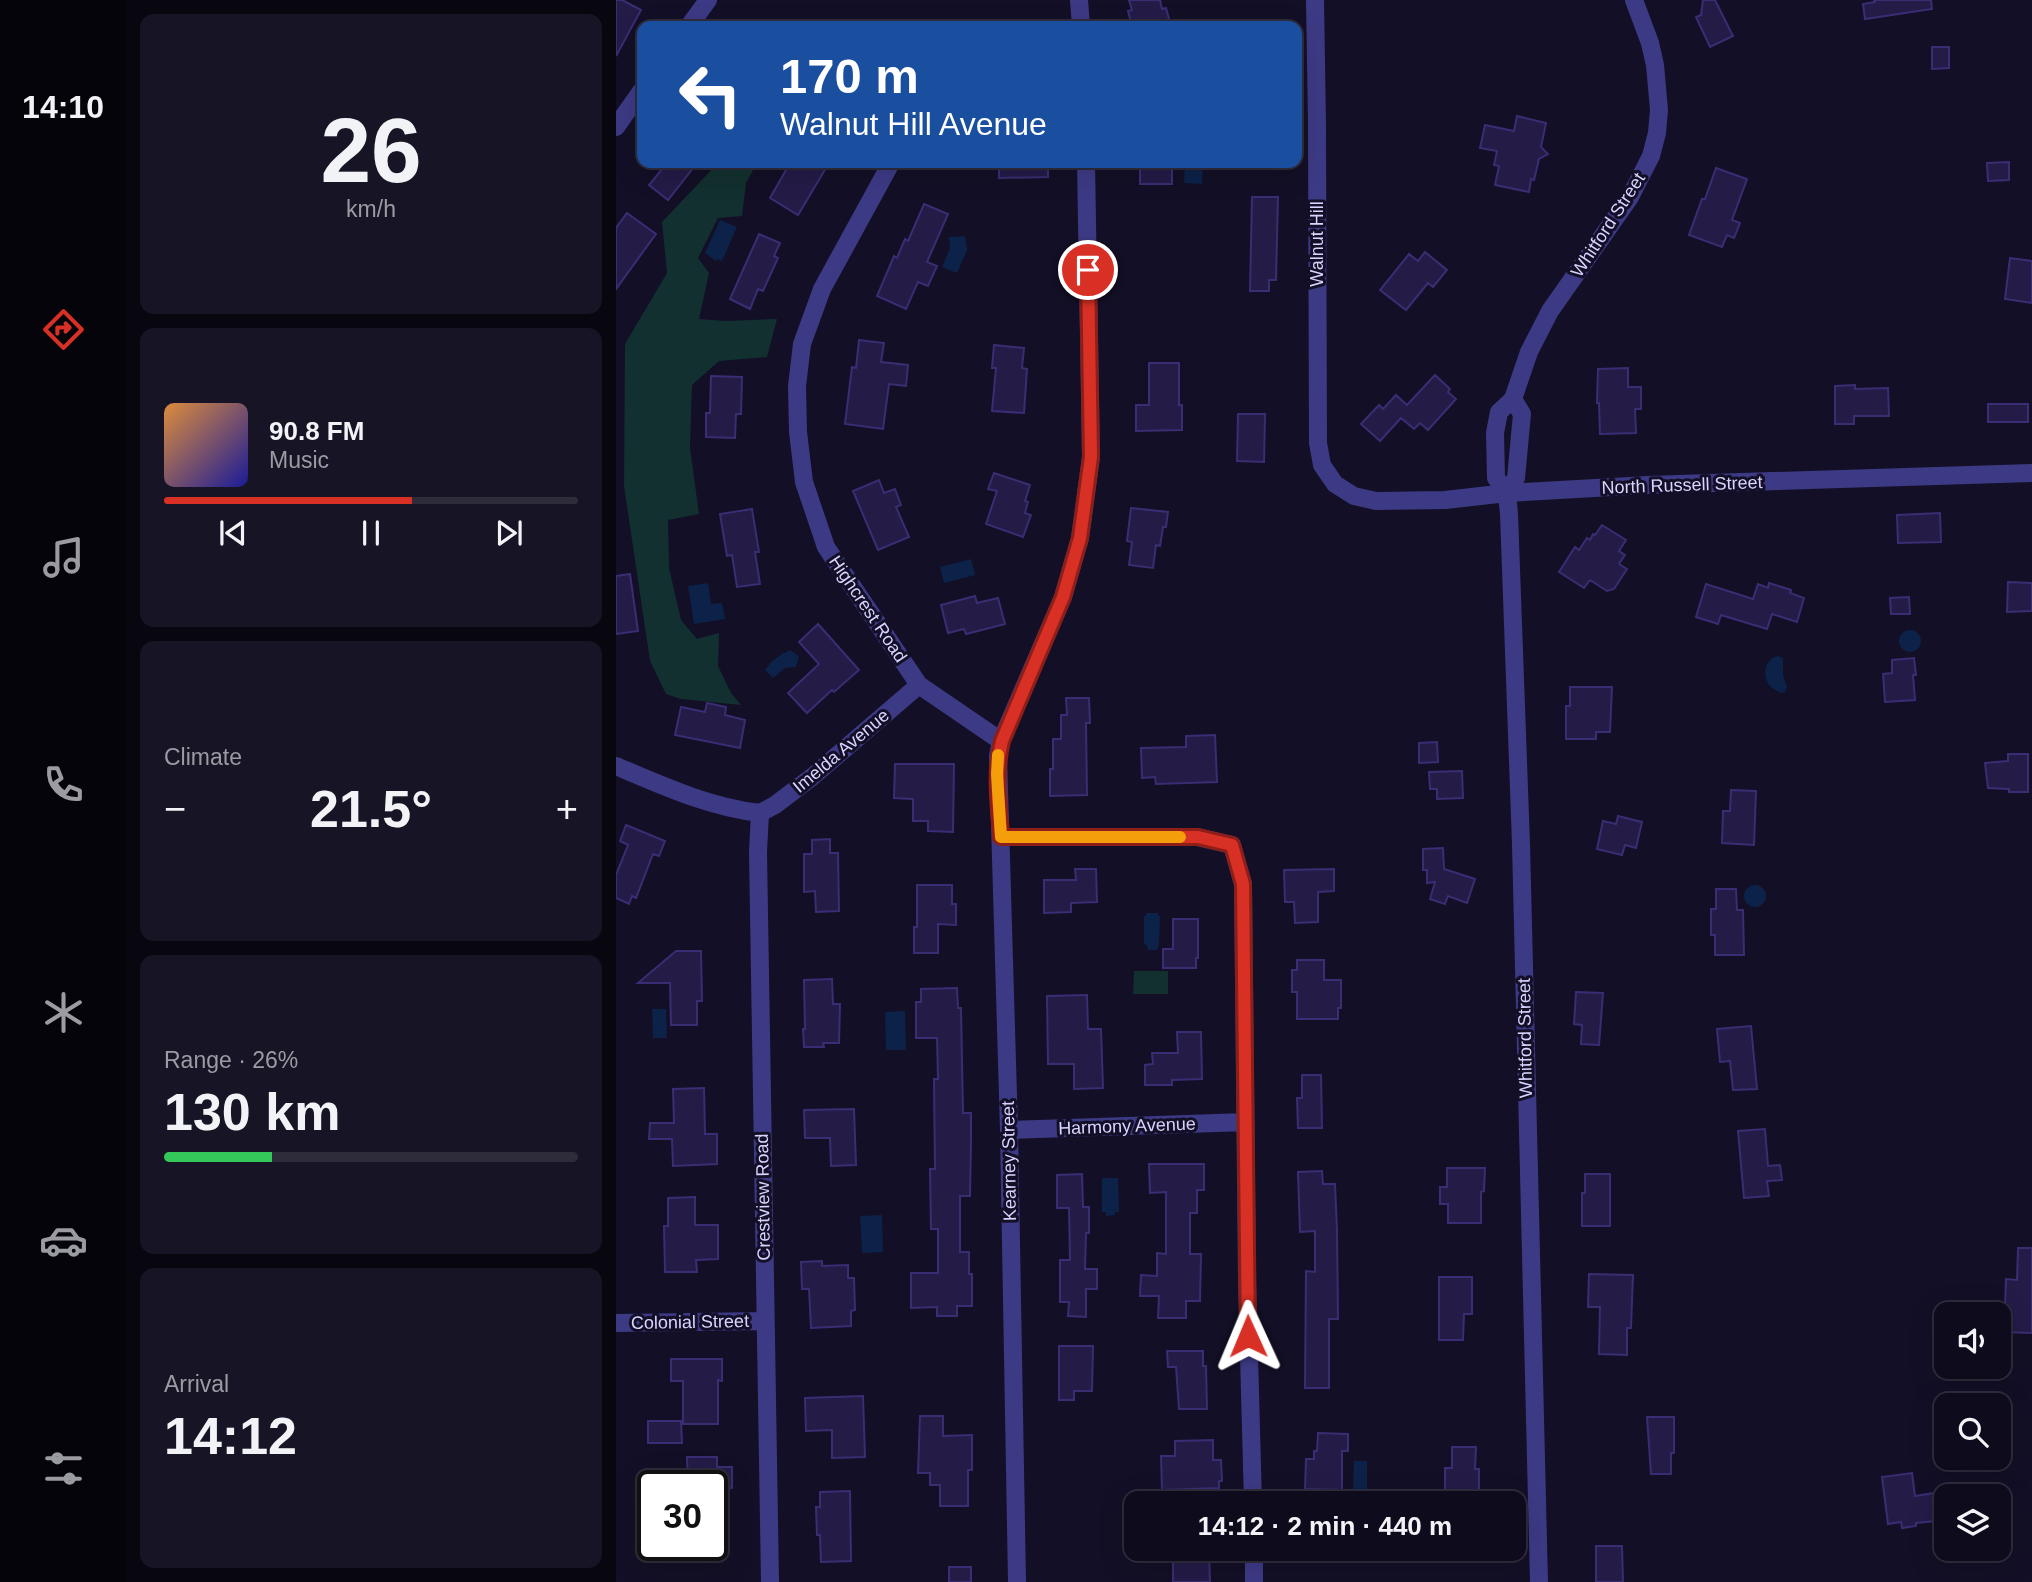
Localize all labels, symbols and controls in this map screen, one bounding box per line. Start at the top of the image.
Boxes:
icon: left [665,49,756,140]
text: 170 m [780,49,919,103]
text: 14:10 [22,89,104,125]
text: 26 [320,100,422,201]
text: Walnut Hill Avenue [780,106,1047,142]
street label: Whitford Street [1567,169,1649,281]
text: km/h [346,196,396,222]
street label: Walnut Hill [1307,201,1327,287]
pin [1058,240,1118,300]
icon: arrive [1069,251,1107,289]
icon: directions [39,305,88,354]
text: 90.8 FM [269,416,364,446]
text: Music [269,447,329,473]
street label: North Russell Street [1601,472,1763,498]
icon: previous [214,514,252,552]
icon: pause [352,514,390,552]
icon: next [490,514,528,552]
icon: music [39,533,88,582]
street label: Highcrest Road [825,552,911,666]
street label: Imelda Avenue [789,705,893,797]
text: Climate [164,744,242,770]
icon: phone [39,760,88,809]
text: 21.5° [310,780,432,838]
text: − [164,788,186,830]
text: + [556,788,578,830]
street label: Whitford Street [1514,978,1536,1098]
icon: climate [39,988,88,1037]
text: Range · 26% [164,1047,298,1073]
text: 130 km [164,1083,340,1141]
street label: Kearney Street [998,1101,1020,1221]
street label: Harmony Avenue [1058,1114,1196,1138]
street label: Crestview Road [752,1133,774,1261]
icon: car [39,1216,88,1265]
position arrow [1211,1299,1285,1373]
map controls [1934,1302,2011,1561]
button: sound [1934,1302,2011,1379]
street label: Colonial Street [631,1311,749,1333]
text: Arrival [164,1371,229,1397]
button: search [1934,1393,2011,1470]
text: 14:12 [164,1407,297,1465]
icon: filters [39,1444,88,1493]
speed limit sign: 30 [637,1470,728,1561]
button: layers [1934,1484,2011,1561]
text: 14:12 · 2 min · 440 m [1198,1511,1452,1541]

